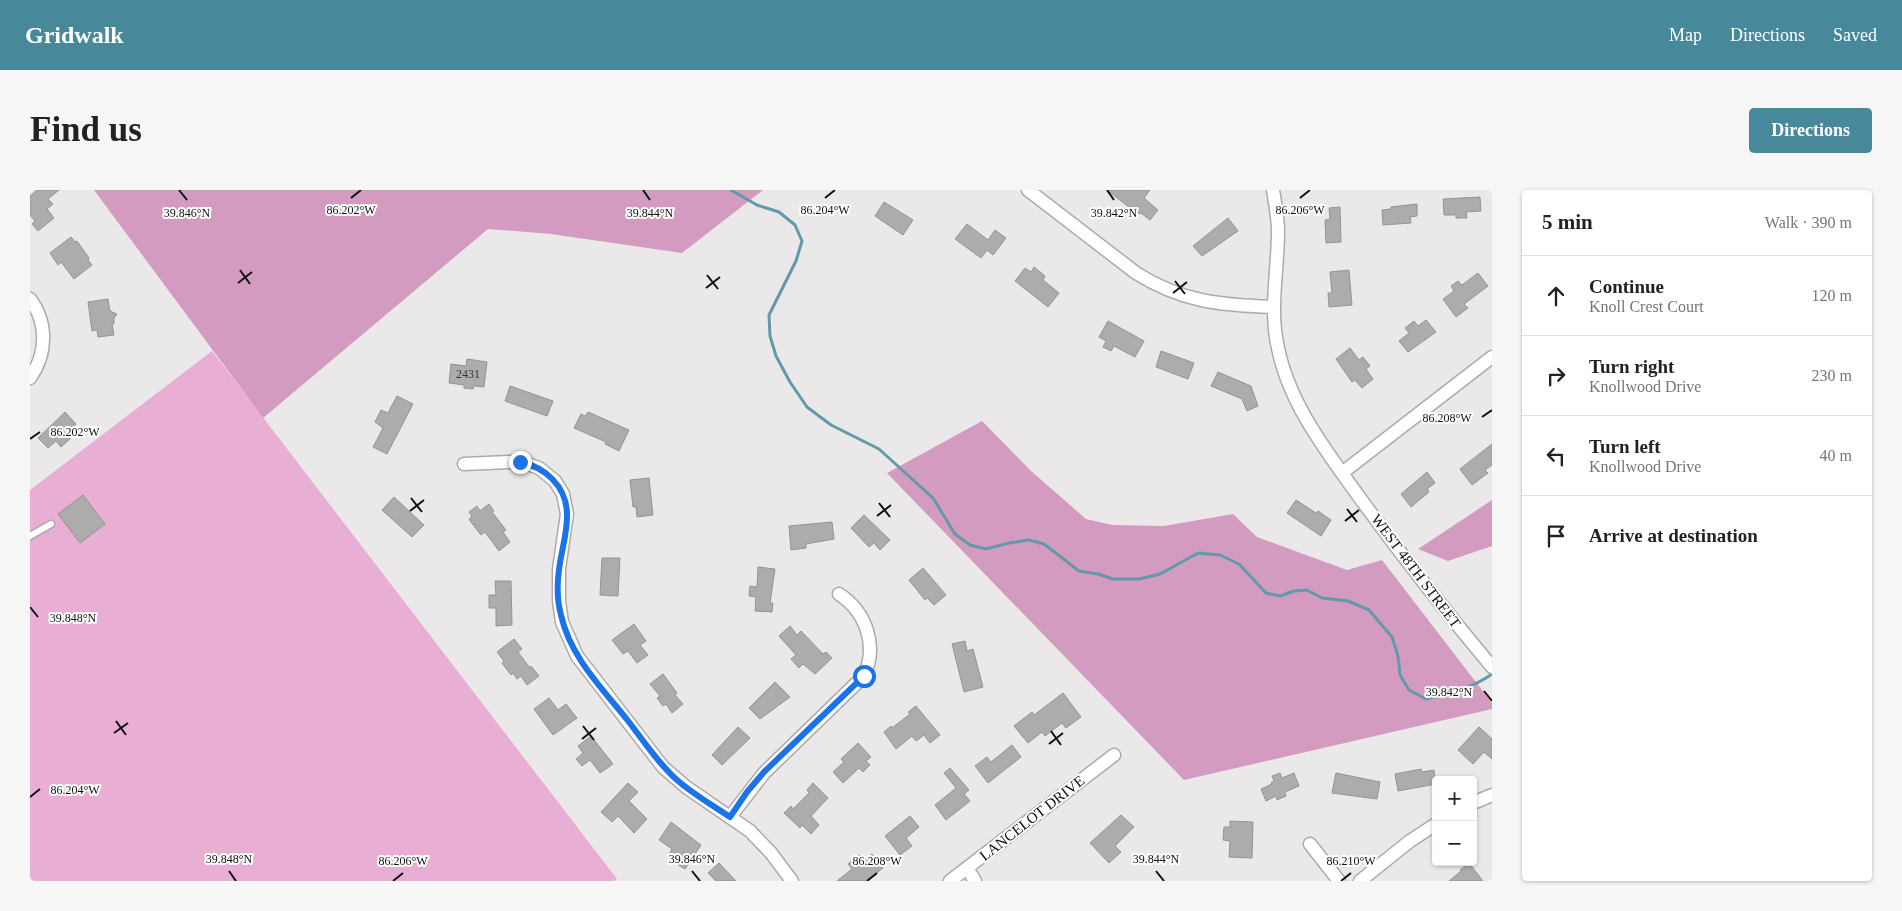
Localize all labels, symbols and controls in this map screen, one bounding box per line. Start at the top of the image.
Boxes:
text: Gridwalk [25,22,124,48]
text: Map [1669,25,1702,45]
text: Directions [1730,25,1805,45]
text: Saved [1833,25,1877,45]
button: Directions [1749,108,1872,153]
text: Find us [30,110,142,149]
text: 86.202°W [326,203,376,217]
text: 86.204°W [800,203,850,217]
text: 86.206°W [1275,203,1325,217]
text: 39.846°N [164,206,211,220]
text: 39.844°N [627,206,674,220]
text: 39.842°N [1091,206,1138,220]
text: 5 min [1542,210,1593,234]
text: Walk · 390 m [1765,214,1852,231]
text: Continue [1589,276,1664,297]
icon: ahead [1542,282,1570,310]
text: 120 m [1812,287,1852,304]
text: Knoll Crest Court [1589,298,1704,315]
text: Turn right [1589,356,1674,377]
icon: right [1542,362,1570,390]
house number: 2431 [456,367,480,381]
text: 230 m [1812,367,1852,384]
text: Knollwood Drive [1589,378,1701,395]
text: 86.208°W [1422,411,1472,425]
text: 86.202°W [50,425,100,439]
text: Turn left [1589,436,1661,457]
icon: left [1542,442,1570,470]
text: 40 m [1820,447,1852,464]
route end [509,451,532,474]
text: Knollwood Drive [1589,458,1701,475]
street label: WEST 48TH STREET [1368,511,1464,631]
icon: arrive [1542,522,1570,550]
text: Arrive at destination [1589,525,1758,546]
text: 39.848°N [50,611,97,625]
route start [853,665,876,688]
text: 39.842°N [1426,685,1473,699]
street label: LANCELOT DRIVE [976,772,1088,864]
map controls [1432,776,1477,866]
button: + [1432,776,1477,821]
text: 86.204°W [50,783,100,797]
button: − [1432,821,1477,866]
text: 39.848°N [206,852,253,866]
text: 39.846°N [669,852,716,866]
text: 39.844°N [1133,852,1180,866]
text: 86.206°W [378,854,428,868]
text: 86.208°W [852,854,902,868]
text: 86.210°W [1326,854,1376,868]

